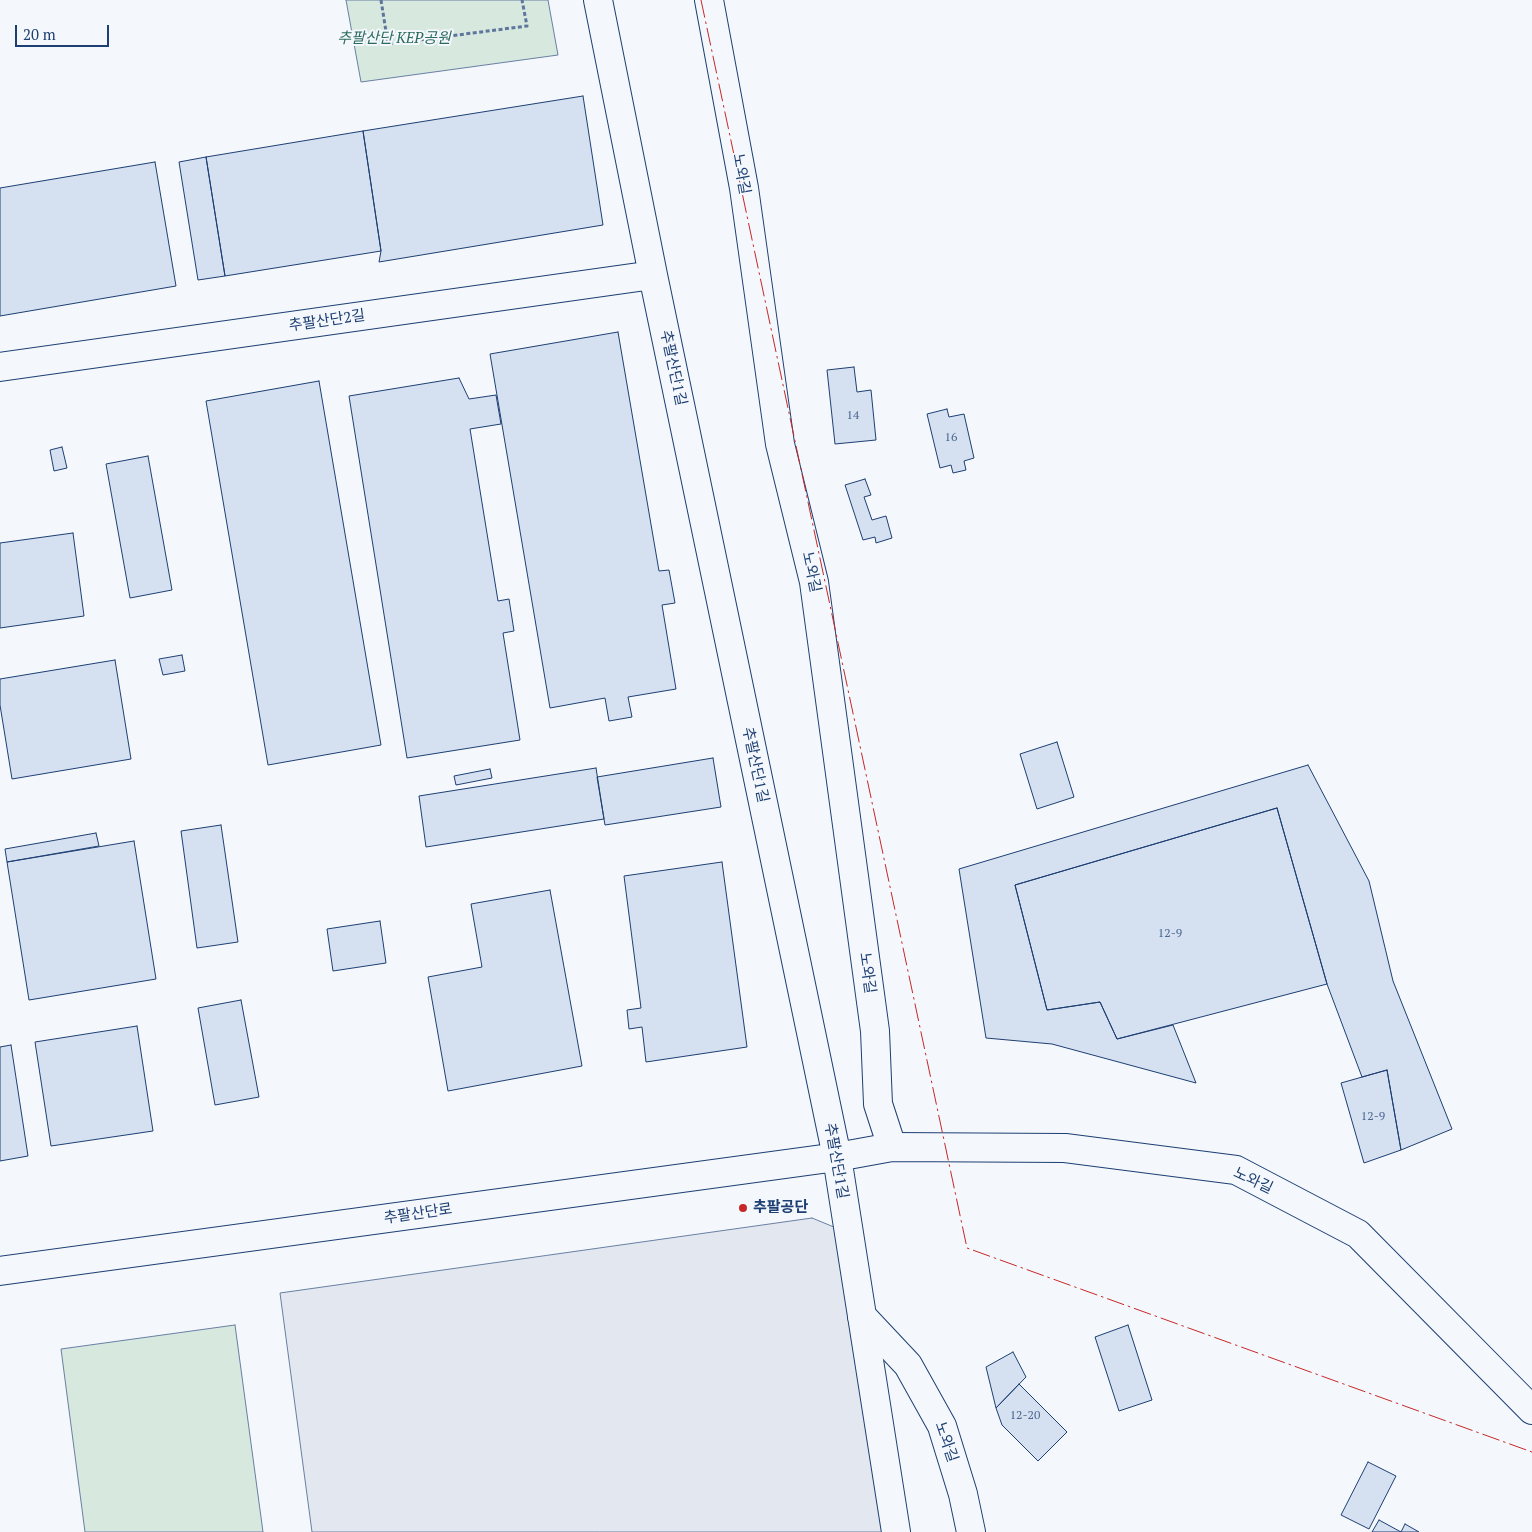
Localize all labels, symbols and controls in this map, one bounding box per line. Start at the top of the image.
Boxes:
scale bar [18,15,111,47]
text: 20 m [23,24,56,44]
park label: 추팔산단 KEP공원 [337,30,451,48]
street label: 노와길 [729,152,753,196]
street label: 추팔산단2길 [288,307,366,335]
street label: 추팔산단1길 [656,328,690,408]
house number: 14 [847,409,859,423]
house number: 16 [945,431,957,445]
street label: 노와길 [798,550,824,594]
street label: 추팔산단1길 [738,725,772,805]
house number: 12-9 [1158,927,1182,941]
street label: 노와길 [855,951,879,995]
house number: 12-9 [1361,1110,1385,1124]
street label: 추팔산단1길 [820,1122,852,1200]
street label: 노와길 [1230,1164,1276,1198]
place label: 추팔공단 [753,1199,808,1217]
street label: 추팔산단로 [383,1200,453,1228]
marker: 추팔공단 [737,1202,749,1214]
house number: 12-20 [1010,1409,1040,1423]
street label: 노와길 [931,1419,961,1465]

